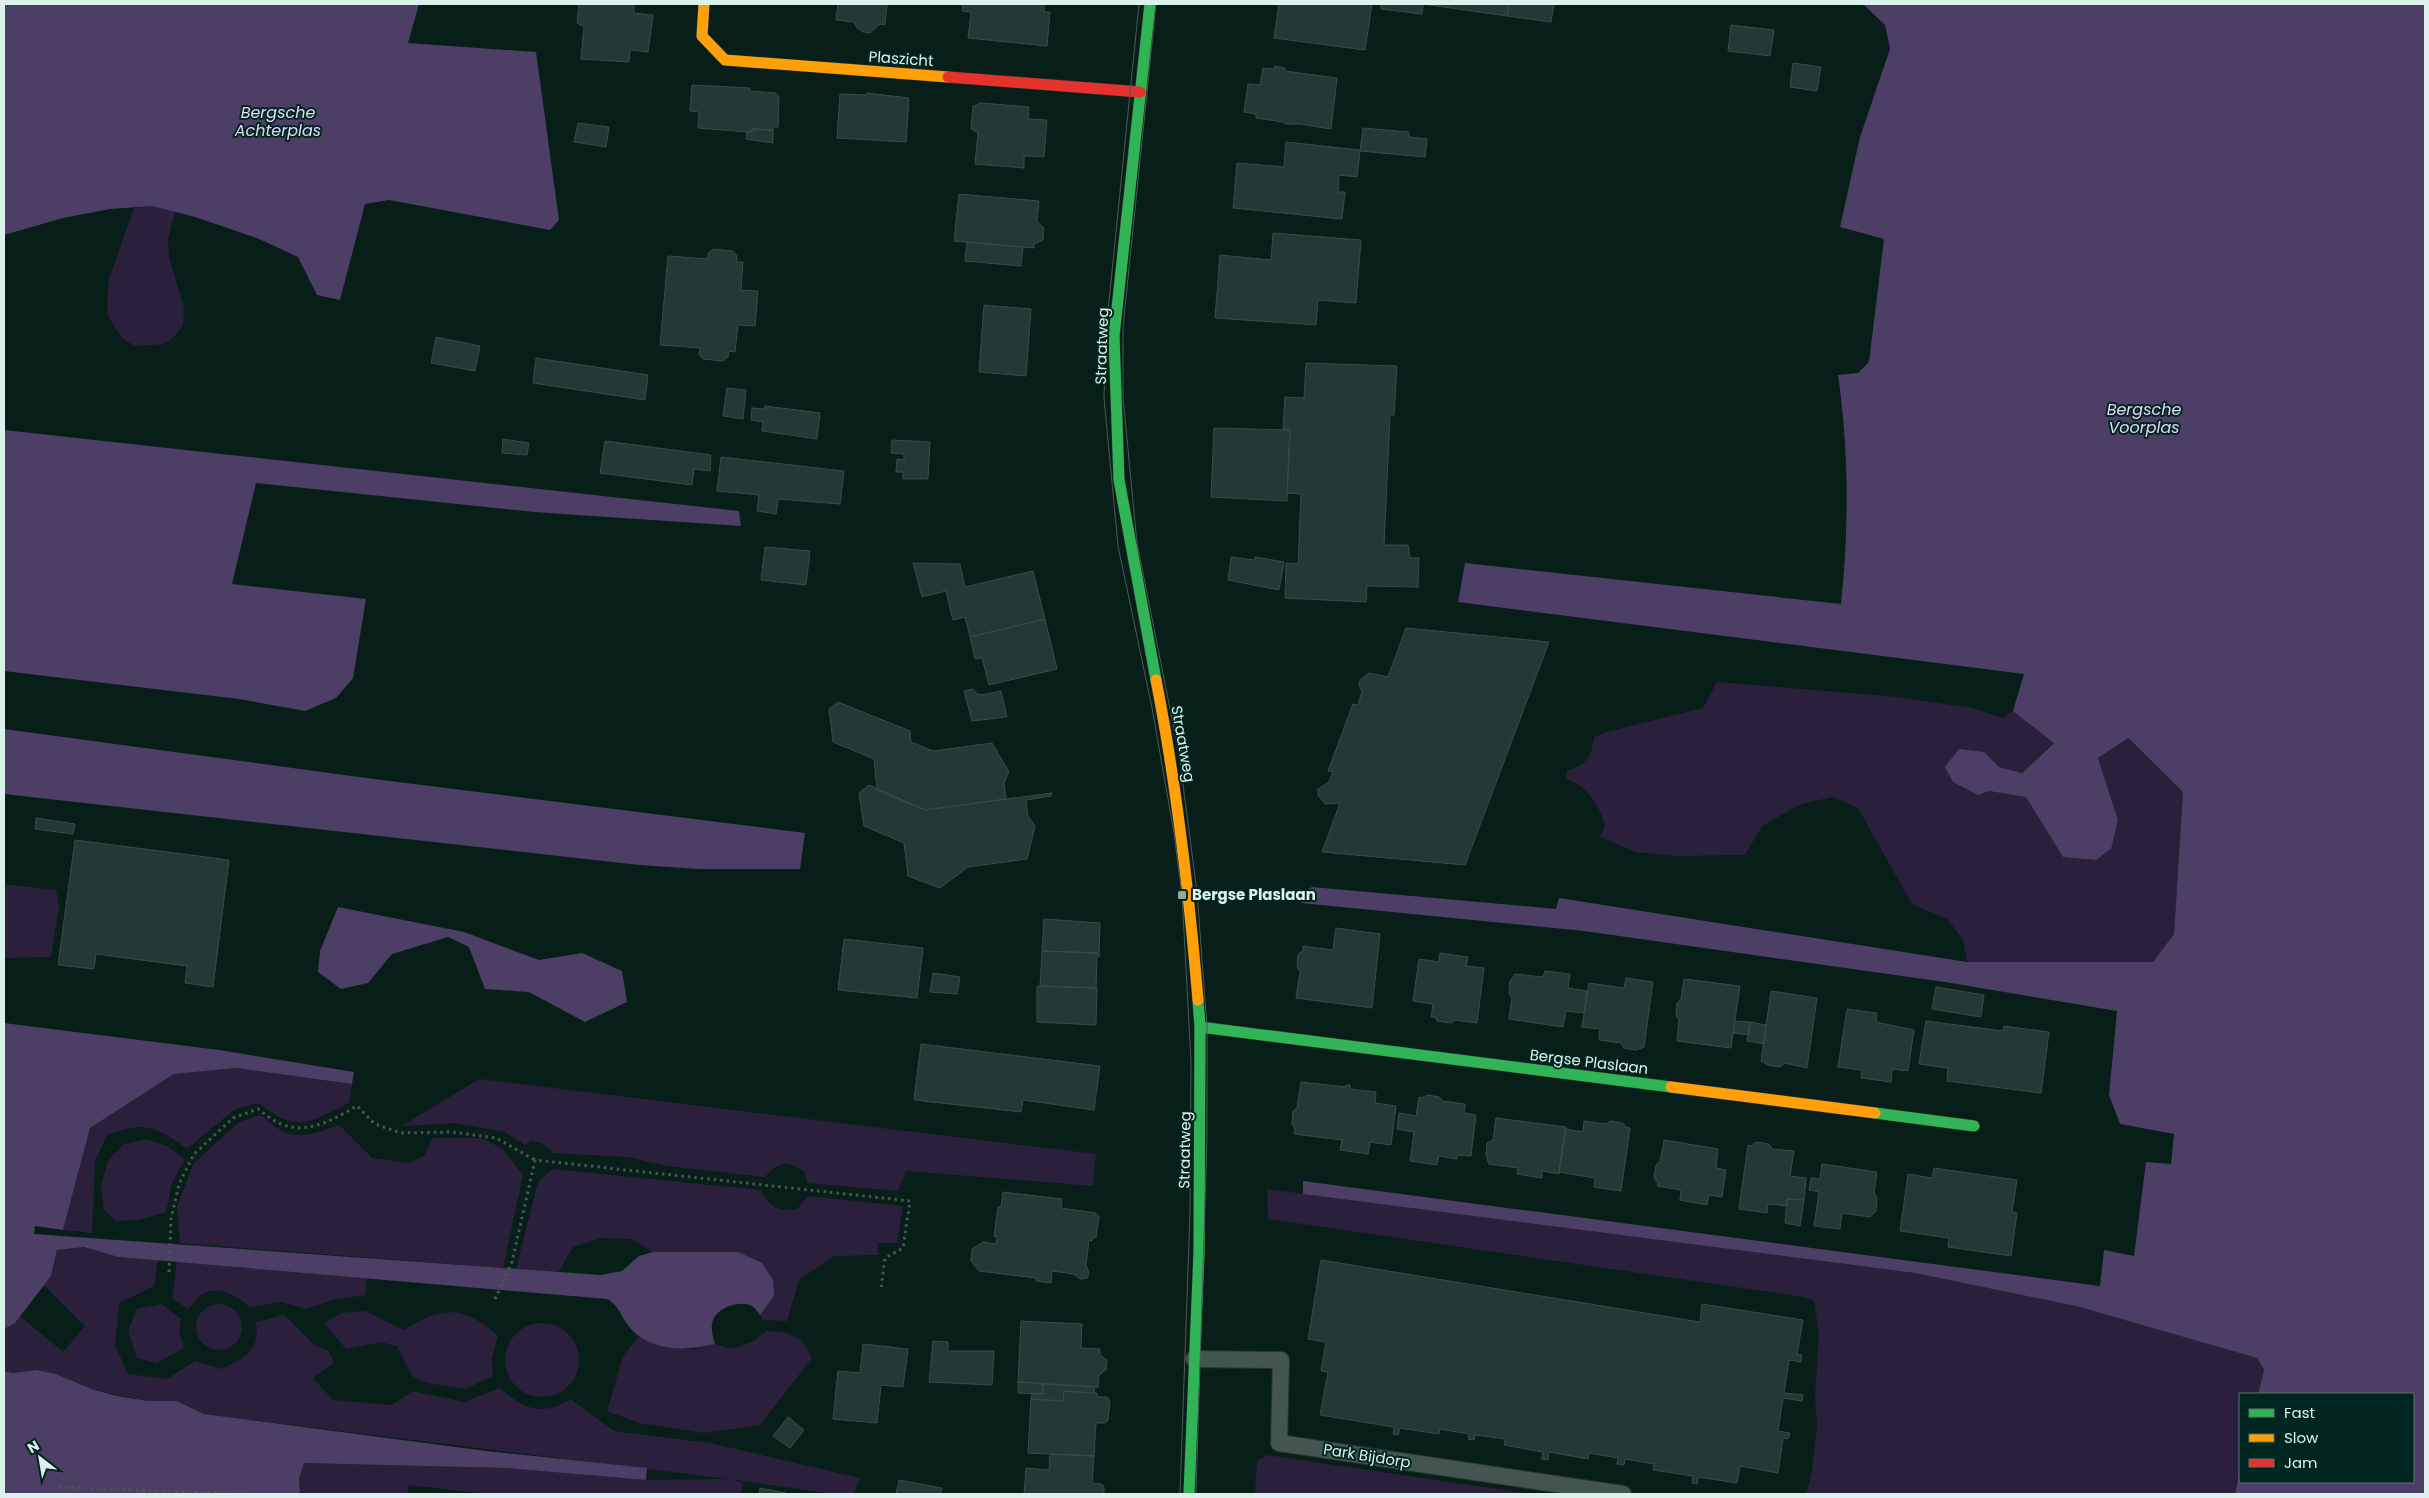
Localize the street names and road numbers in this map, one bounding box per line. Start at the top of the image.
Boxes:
street label: Plaszicht [868,46,934,71]
street label: Straatweg [1090,307,1113,385]
street label: Straatweg [1166,704,1201,784]
street label: Bergse Plaslaan [1529,1044,1650,1079]
street label: Straatweg [1173,1111,1196,1189]
street label: Park Bijdorp [1322,1438,1412,1473]

